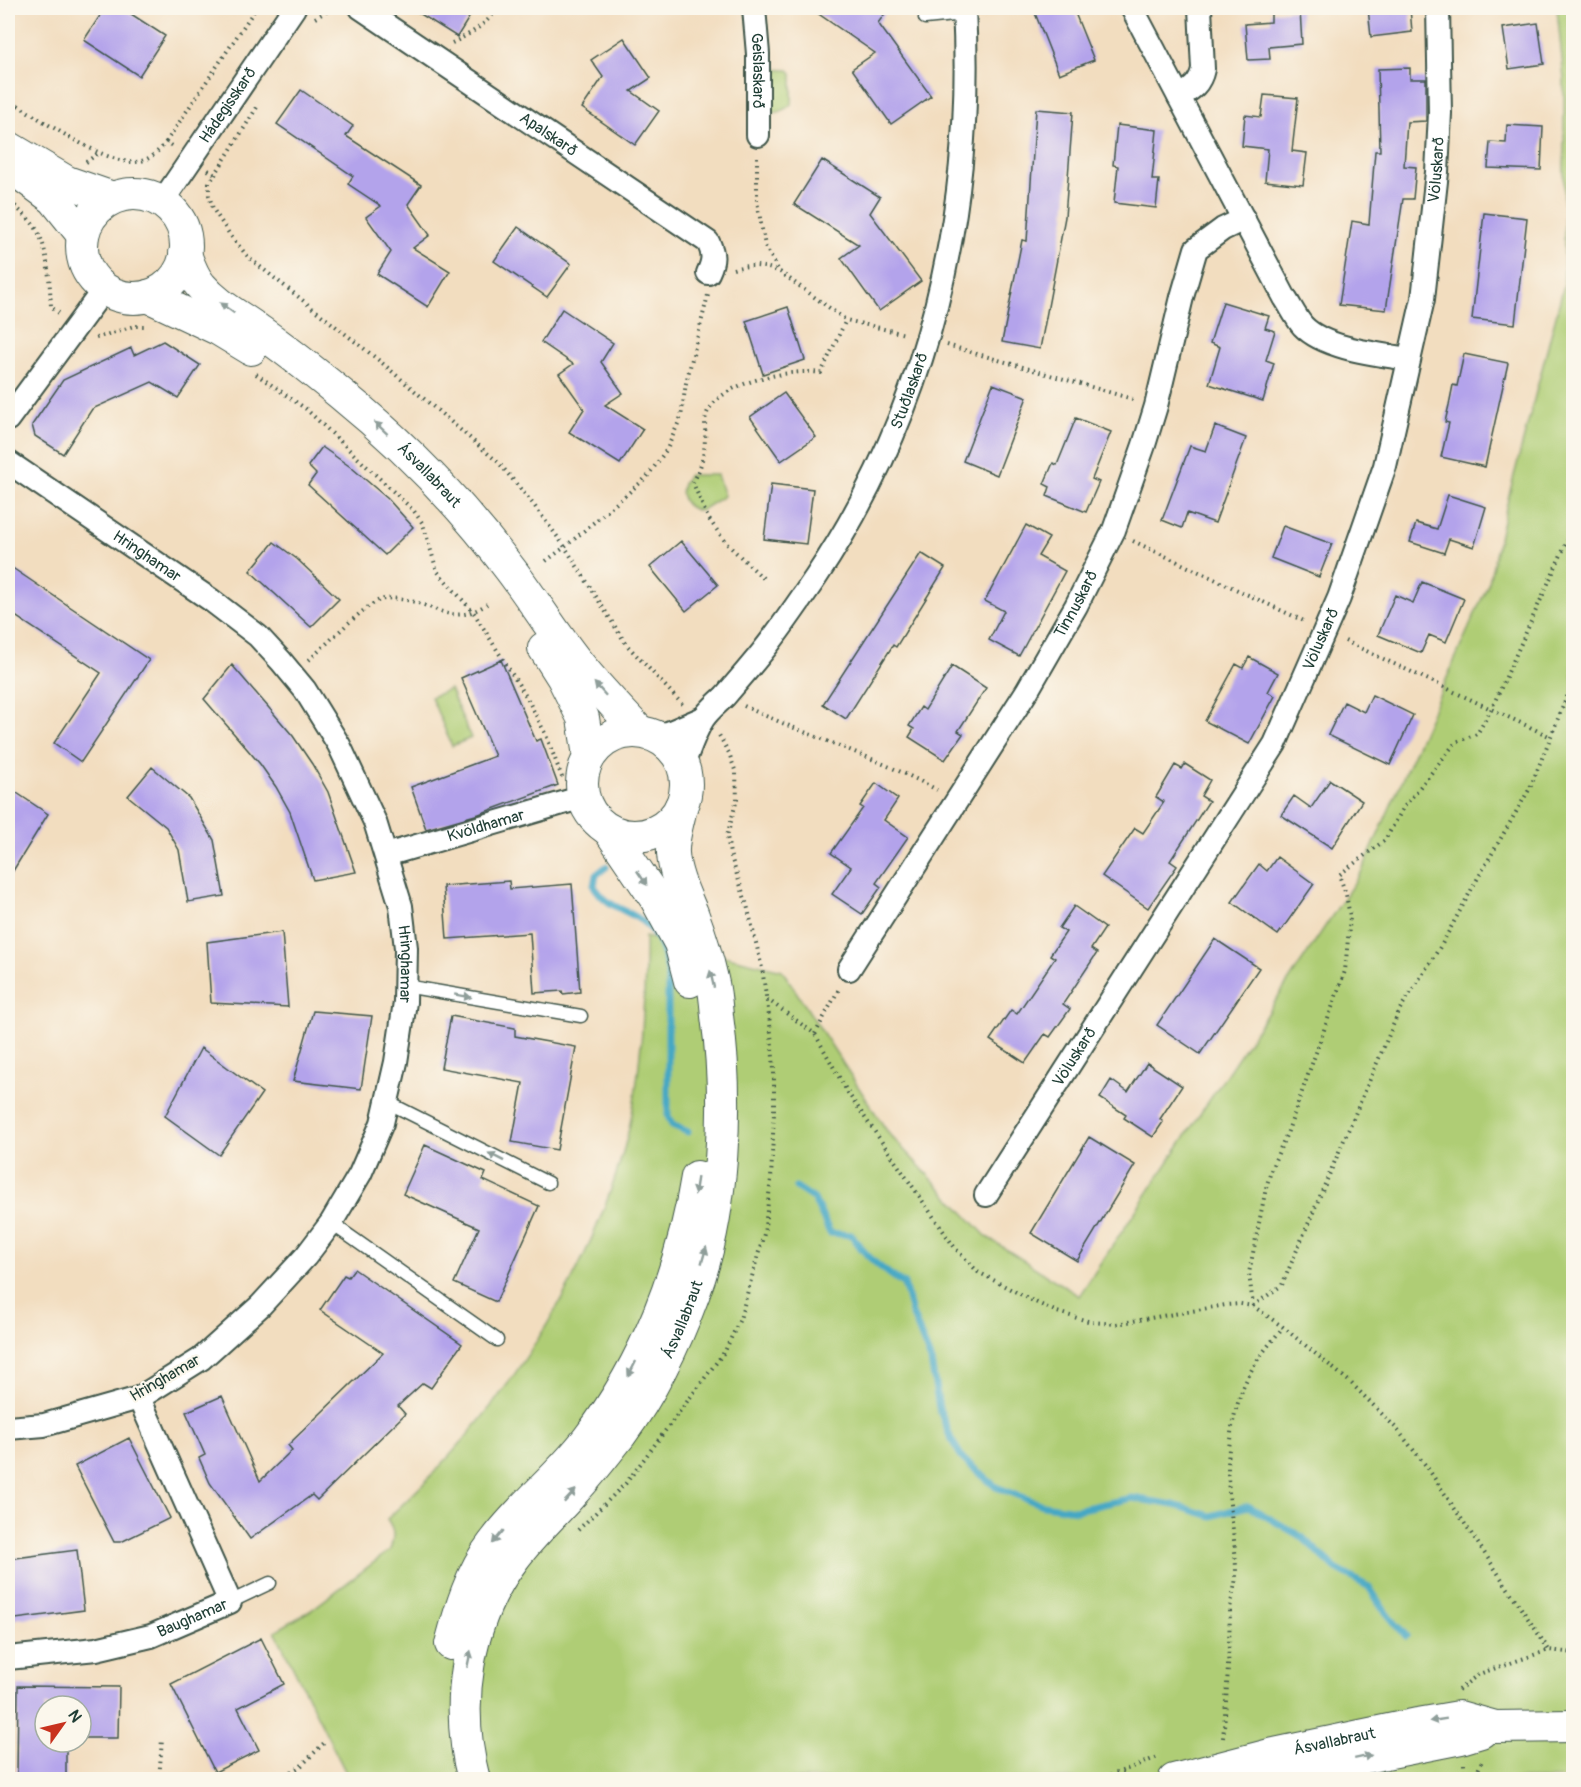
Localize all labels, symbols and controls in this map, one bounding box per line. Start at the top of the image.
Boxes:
street label: Geislaskarð [746,32,768,109]
street label: Hádegisskarð [195,63,261,147]
street label: Apalskarð [516,108,581,161]
street label: Völuskarð [1424,136,1449,204]
one-way arrow [219,303,234,315]
street label: Stuðlaskarð [886,350,932,432]
one-way arrow [373,421,388,435]
street label: Ásvallabraut [393,439,466,512]
street label: Hringhamar [109,526,185,587]
street label: Tinnuskarð [1050,567,1102,641]
street label: Völuskarð [1298,605,1343,674]
one-way arrow [593,682,607,697]
street label: Kvöldhamar [445,805,527,846]
one-way arrow [636,870,648,886]
street label: Hringhamar [393,924,416,1003]
one-way arrow [706,970,716,988]
one-way arrow [453,992,472,1001]
street label: Völuskarð [1048,1024,1101,1090]
one-way arrow [487,1152,504,1162]
one-way arrow [691,1177,700,1196]
one-way arrow [700,1246,710,1265]
street label: Ásvallabraut [658,1277,708,1362]
street label: Hringhamar [126,1350,204,1406]
one-way arrow [628,1361,637,1378]
one-way arrow [562,1490,576,1504]
one-way arrow [492,1529,505,1545]
street label: Baughamar [154,1594,231,1642]
one-way arrow [465,1650,475,1669]
north arrow [33,1694,93,1754]
text: N [63,1706,86,1726]
one-way arrow [1429,1716,1448,1725]
street label: Ásvallabraut [1292,1723,1378,1760]
one-way arrow [1354,1752,1373,1761]

